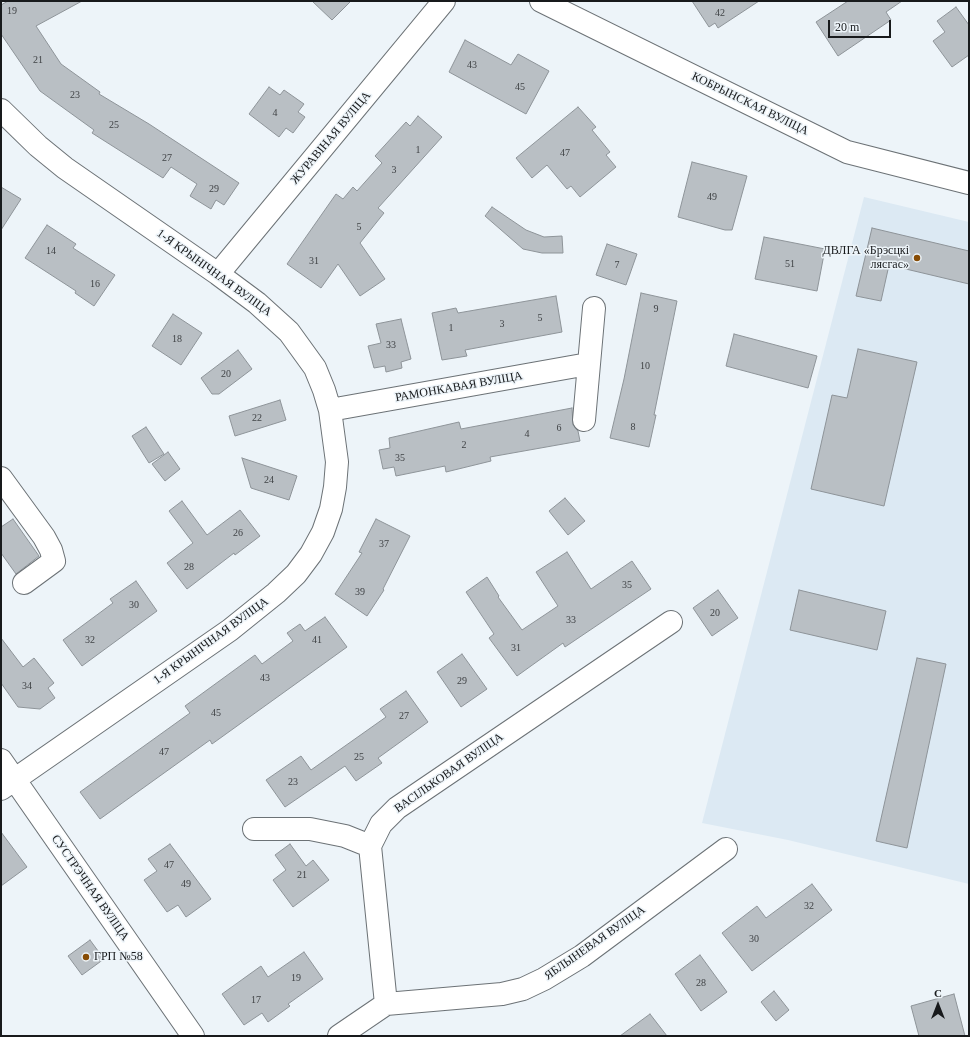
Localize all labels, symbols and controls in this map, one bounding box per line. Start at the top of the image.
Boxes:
house number: 19 [7,5,17,17]
house number: 42 [715,7,725,19]
scale bar [830,12,893,38]
text: 20 m [835,20,859,34]
house number: 21 [33,54,43,66]
house number: 43 [467,59,477,71]
street label: КОБРЫНСКАЯ ВУЛІЦА [689,69,811,139]
house number: 45 [515,81,525,93]
house number: 23 [70,89,80,101]
street label: ЖУРАВІНАЯ ВУЛІЦА [288,89,374,187]
house number: 4 [272,107,278,119]
house number: 25 [109,119,119,131]
house number: 1 [416,144,420,156]
house number: 47 [560,147,570,159]
house number: 27 [162,152,172,164]
house number: 3 [392,164,396,176]
house number: 29 [209,183,219,195]
house number: 49 [707,191,717,203]
house number: 5 [356,221,362,233]
street label: 1-Я КРЫНІЧНАЯ ВУЛІЦА [154,226,274,320]
place label: ДВЛГА «Брэсцкі лясгас» [823,244,909,272]
house number: 14 [46,245,56,257]
marker: ДВЛГА «Брэсцкі лясгас» [912,253,922,263]
house number: 31 [309,255,319,267]
house number: 51 [785,258,795,270]
house number: 7 [614,259,620,271]
house number: 16 [90,278,100,290]
house number: 9 [654,303,658,315]
house number: 5 [538,312,542,324]
house number: 3 [500,318,504,330]
house number: 1 [448,322,454,334]
house number: 18 [172,333,182,345]
house number: 33 [386,339,396,351]
house number: 10 [640,360,650,372]
house number: 20 [221,368,231,380]
street label: РАМОНКАВАЯ ВУЛІЦА [394,369,524,405]
house number: 22 [252,412,262,424]
house number: 8 [630,421,636,433]
house number: 6 [556,422,562,434]
house number: 4 [524,428,530,440]
house number: 2 [462,439,466,451]
house number: 35 [395,452,405,464]
house number: 24 [264,474,274,486]
house number: 26 [233,527,243,539]
house number: 37 [379,538,389,550]
house number: 28 [184,561,194,573]
house number: 35 [622,579,632,591]
house number: 39 [355,586,365,598]
street label: 1-Я КРЫНІЧНАЯ ВУЛІЦА [151,594,271,688]
house number: 30 [129,599,139,611]
house number: 20 [710,607,720,619]
house number: 33 [566,614,576,626]
house number: 32 [85,634,95,646]
house number: 41 [312,634,322,646]
house number: 31 [511,642,521,654]
house number: 43 [260,672,270,684]
house number: 29 [457,675,467,687]
house number: 34 [22,680,32,692]
house number: 45 [211,707,221,719]
house number: 27 [399,710,409,722]
street label: ВАСІЛЬКОВАЯ ВУЛІЦА [392,730,506,816]
house number: 47 [159,746,169,758]
house number: 25 [354,751,364,763]
house number: 23 [288,776,298,788]
street label: СУСТРЭЧНАЯ ВУЛІЦА [48,832,132,944]
house number: 47 [164,859,174,871]
house number: 21 [297,869,307,881]
house number: 49 [181,878,191,890]
house number: 32 [804,900,814,912]
street label: ЯБЛЫНЕВАЯ ВУЛІЦА [542,903,648,983]
house number: 30 [749,933,759,945]
place label: ГРП №58 [94,950,143,964]
marker: ГРП №58 [81,952,91,962]
house number: 19 [291,972,301,984]
house number: 28 [696,977,706,989]
north arrow [918,985,958,1025]
text: С [934,987,942,999]
house number: 17 [251,994,261,1006]

